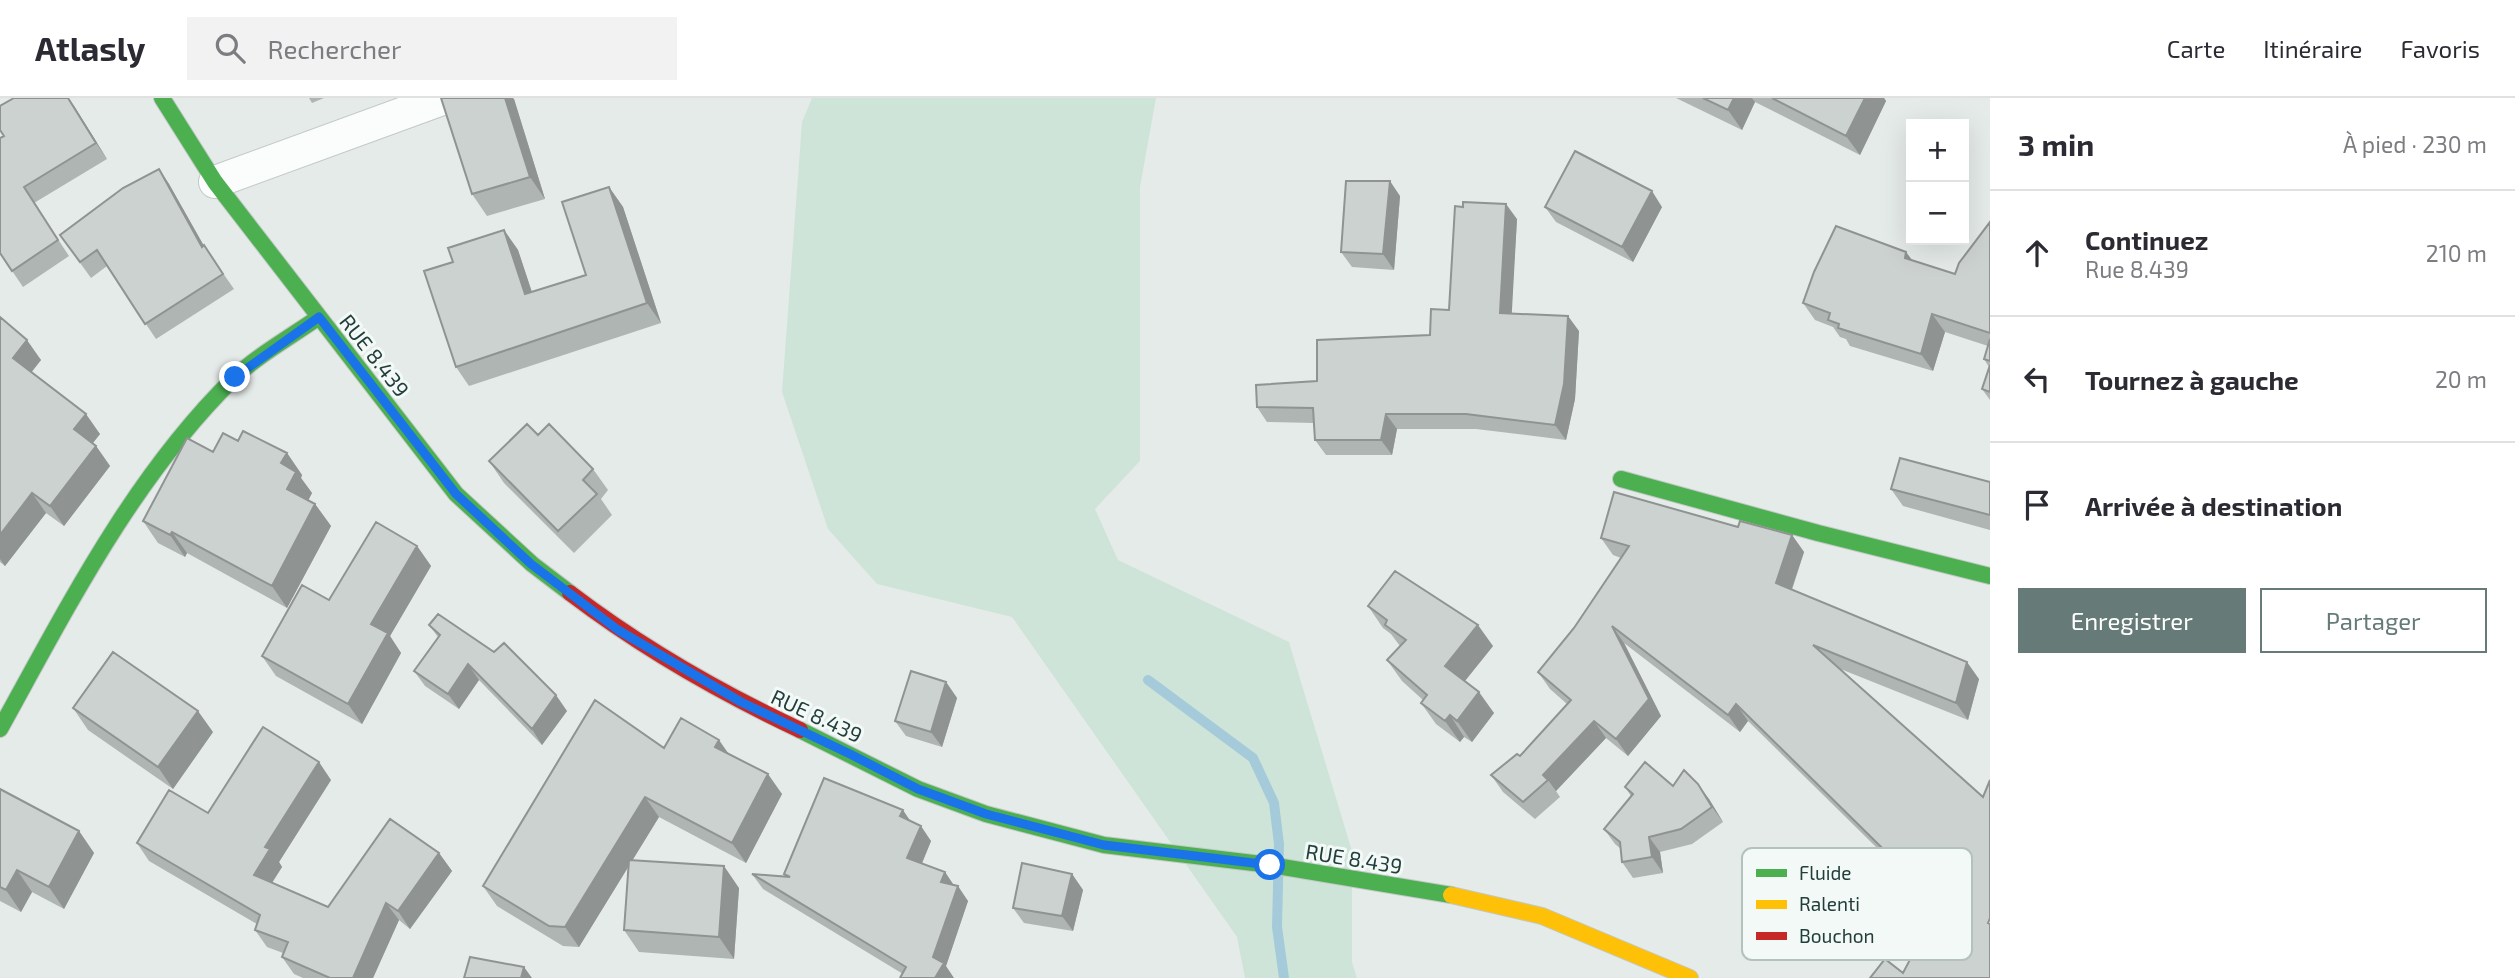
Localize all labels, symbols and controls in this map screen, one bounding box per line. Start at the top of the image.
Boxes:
search box [187,17,677,80]
text: Atlasly [35,28,145,68]
icon: search [211,29,249,67]
text: Rechercher [267,33,401,64]
text: Carte [2167,34,2225,63]
text: Itinéraire [2263,34,2362,63]
text: Favoris [2400,34,2480,63]
map controls [1906,119,1969,245]
button: + [1906,119,1969,182]
text: 3 min [2018,126,2094,162]
text: À pied · 230 m [2343,130,2487,158]
button: − [1906,182,1969,245]
text: Continuez [2085,224,2208,255]
icon: ahead [2018,234,2056,272]
text: 210 m [2426,239,2487,267]
text: Rue 8.439 [2085,255,2189,283]
street label: RUE 8.439 [335,309,415,401]
icon: left [2018,360,2056,398]
route end [219,361,250,392]
text: Tournez à gauche [2085,364,2299,395]
text: 20 m [2435,365,2487,393]
icon: arrive [2018,486,2056,524]
text: Arrivée à destination [2085,490,2342,521]
button: Enregistrer [2018,588,2246,653]
button: Partager [2260,588,2487,653]
street label: RUE 8.439 [768,683,866,747]
street label: RUE 8.439 [1304,838,1404,878]
legend [1742,848,1972,960]
route start [1254,849,1285,880]
text: Fluide [1799,861,1852,884]
text: Ralenti [1799,892,1860,915]
text: Bouchon [1799,924,1875,947]

